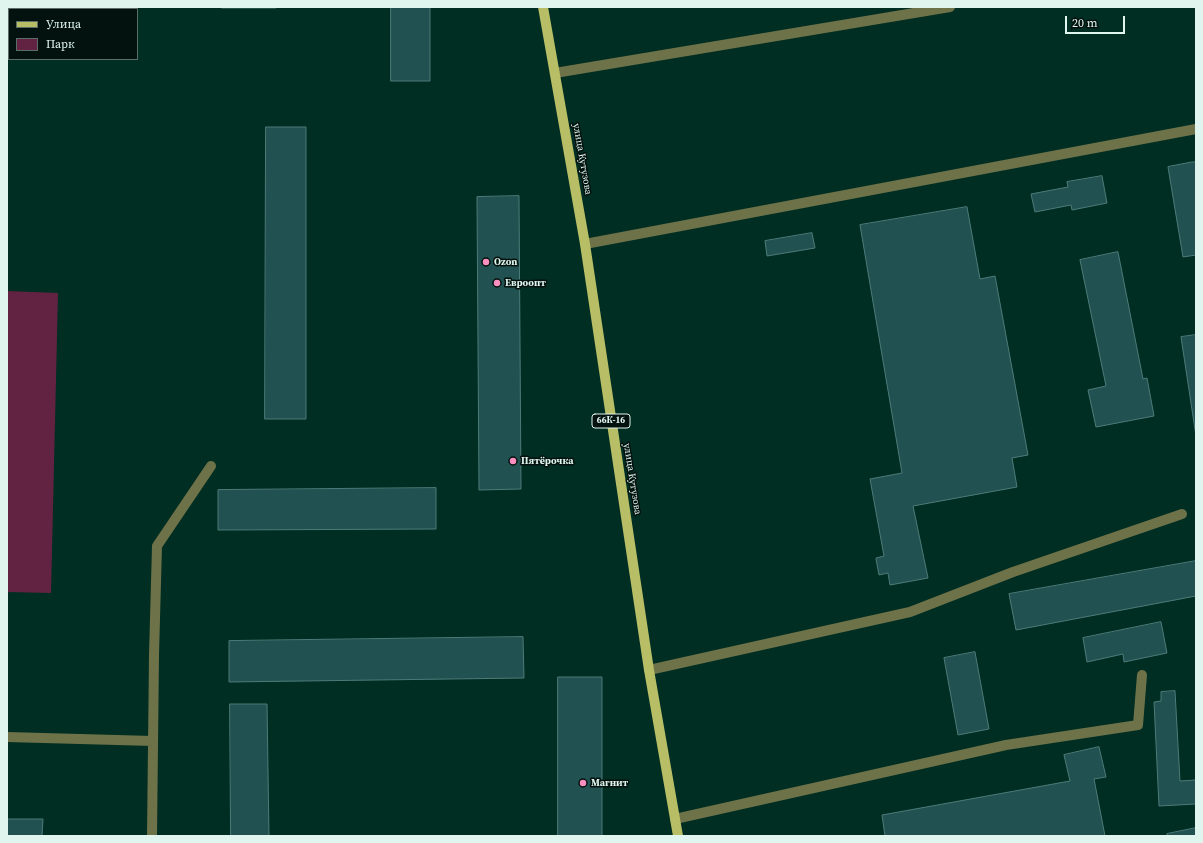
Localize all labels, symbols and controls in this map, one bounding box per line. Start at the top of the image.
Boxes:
legend [8,8,138,60]
scale bar [1067,8,1127,34]
text: 20 m [1072,15,1098,31]
text: Улица [46,16,81,32]
text: Парк [46,36,75,52]
street label: улица Кутузова [570,122,594,196]
place label: Ozon [494,256,517,268]
marker: Ozon [481,257,491,267]
place label: Евроопт [505,277,546,289]
marker: Евроопт [492,278,502,288]
road number: 66К-16 [592,414,630,428]
street label: улица Кутузова [620,442,644,516]
place label: Пятёрочка [521,455,574,467]
marker: Пятёрочка [508,456,518,466]
place label: Магнит [591,777,628,789]
marker: Магнит [578,778,588,788]

